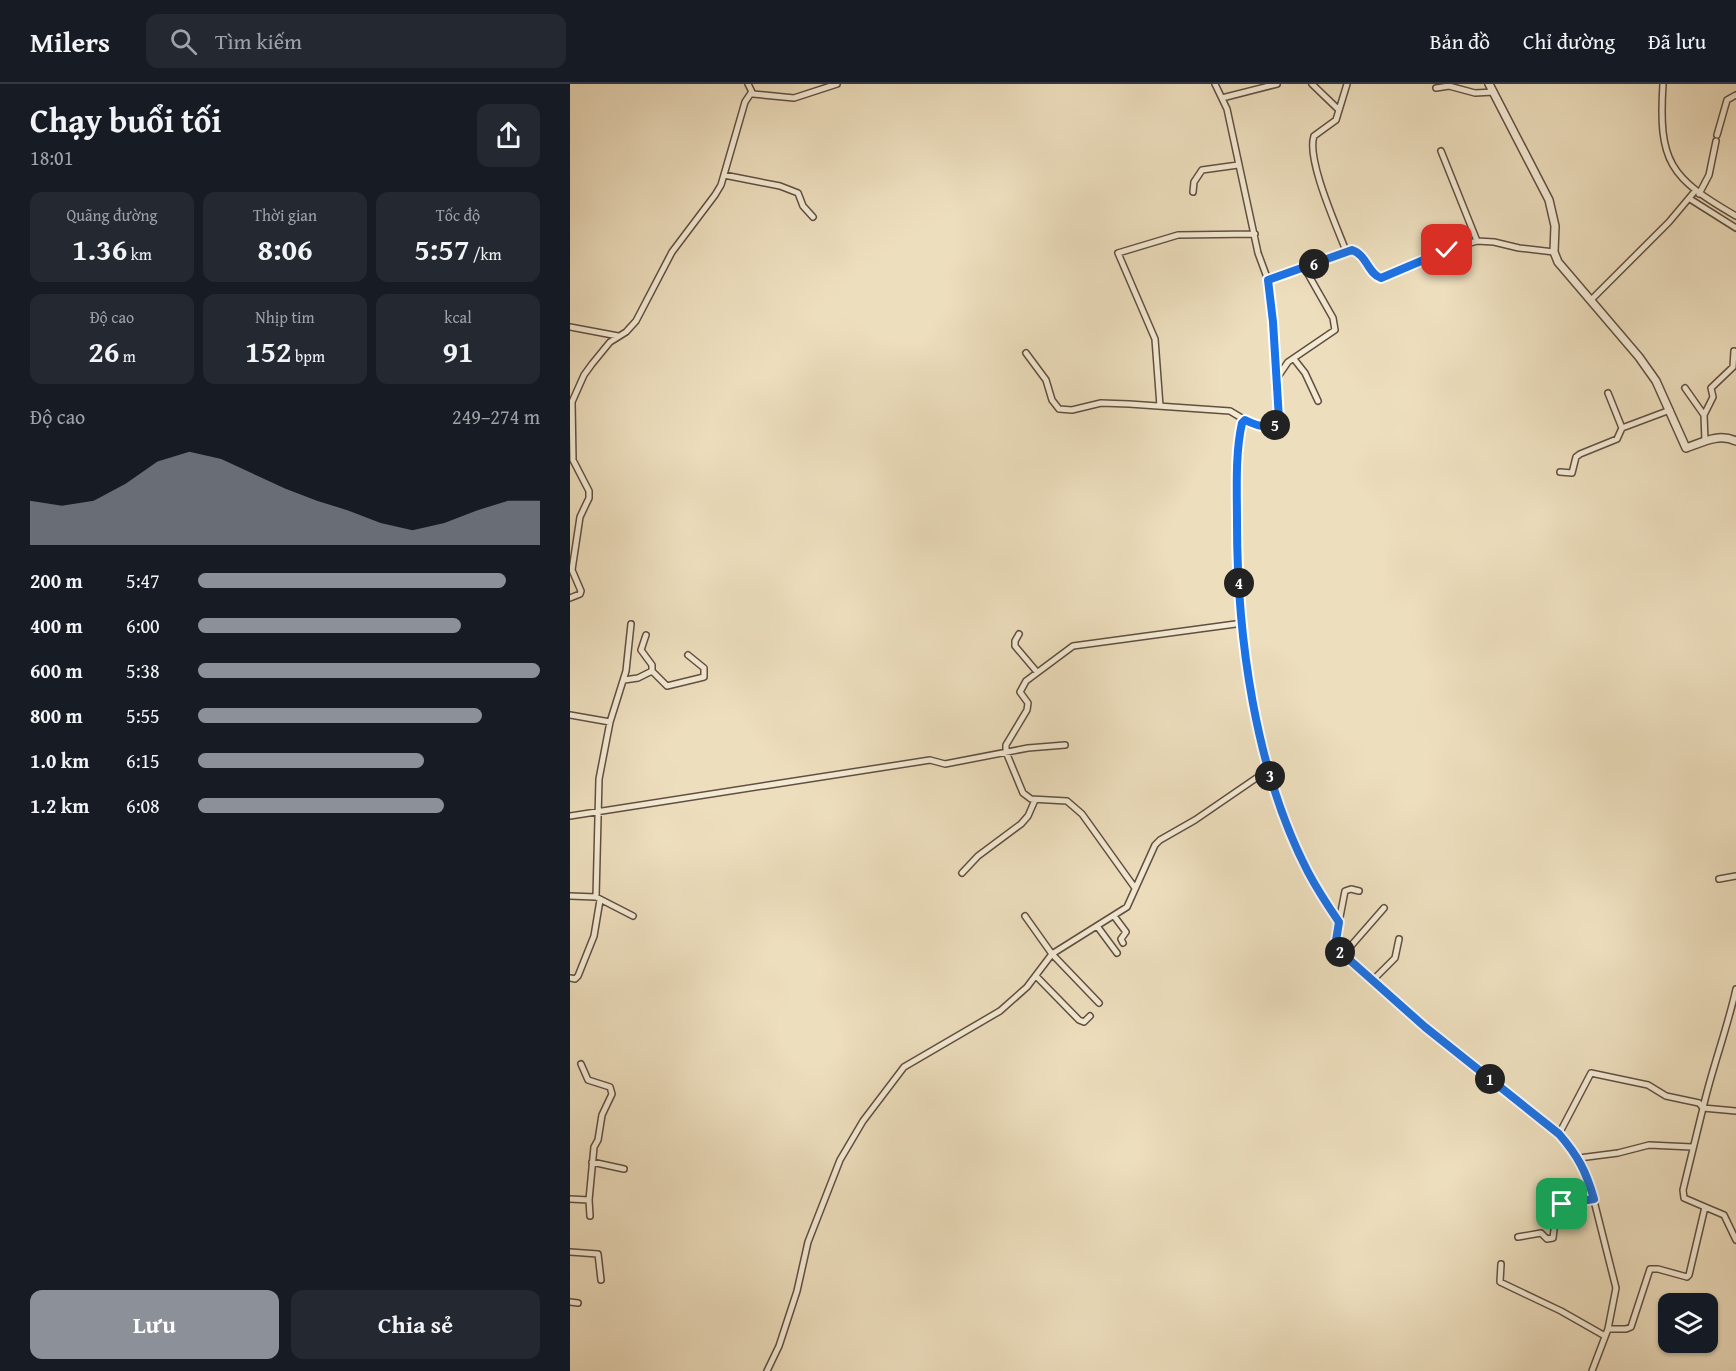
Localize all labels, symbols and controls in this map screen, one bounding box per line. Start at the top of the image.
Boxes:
search box [146,14,566,68]
text: Milers [30,21,110,62]
icon: search [167,25,200,58]
text: Tìm kiếm [215,25,302,57]
text: Bản đồ [1430,26,1490,57]
text: Chỉ đường [1523,26,1615,57]
text: Đã lưu [1648,26,1706,57]
text: Chạy buổi tối [30,96,222,144]
button: share [477,104,540,167]
text: 18:01 [30,143,73,172]
text: Quãng đường [67,203,157,227]
text: Thời gian [253,203,317,227]
text: Tốc độ [436,203,480,227]
pin [1421,224,1472,275]
text: 1.36 [72,227,127,271]
text: 8:06 [257,227,313,271]
text: 5:57 [414,227,469,271]
icon: check [1430,233,1463,266]
text: km [127,242,152,266]
text: /km [469,242,502,266]
pin: 6 [1299,249,1329,279]
text: 6 [1310,252,1318,276]
text: Độ cao [90,305,134,329]
text: Nhịp tim [255,305,315,329]
text: kcal [444,305,472,329]
text: 26 [88,329,119,373]
text: 152 [245,329,292,373]
text: 91 [442,329,474,373]
text: m [119,344,136,368]
text: bpm [292,344,325,368]
text: Độ cao [30,402,85,431]
text: 249–274 m [452,402,540,431]
pin: 5 [1260,410,1290,440]
text: 5 [1271,413,1279,437]
text: 200 m [30,566,83,595]
text: 5:47 [126,566,160,595]
pin: 4 [1224,568,1254,598]
text: 4 [1235,571,1243,595]
text: 400 m [30,611,83,640]
text: 6:00 [126,611,160,640]
text: 600 m [30,656,83,685]
text: 5:38 [126,656,160,685]
text: 800 m [30,701,83,730]
text: 5:55 [126,701,160,730]
text: 1.0 km [30,746,89,775]
text: 6:15 [126,746,160,775]
pin: 3 [1255,761,1285,791]
text: 3 [1266,764,1274,788]
text: 1.2 km [30,791,89,820]
text: 6:08 [126,791,160,820]
pin: 2 [1325,937,1355,967]
text: 2 [1336,940,1344,964]
pin: 1 [1475,1064,1505,1094]
text: 1 [1486,1067,1494,1091]
pin [1536,1178,1587,1229]
icon: arrive [1545,1187,1578,1220]
button: Lưu [30,1290,279,1359]
button: Chia sẻ [291,1290,540,1359]
map controls [1658,1293,1718,1353]
button: layers [1658,1293,1718,1353]

